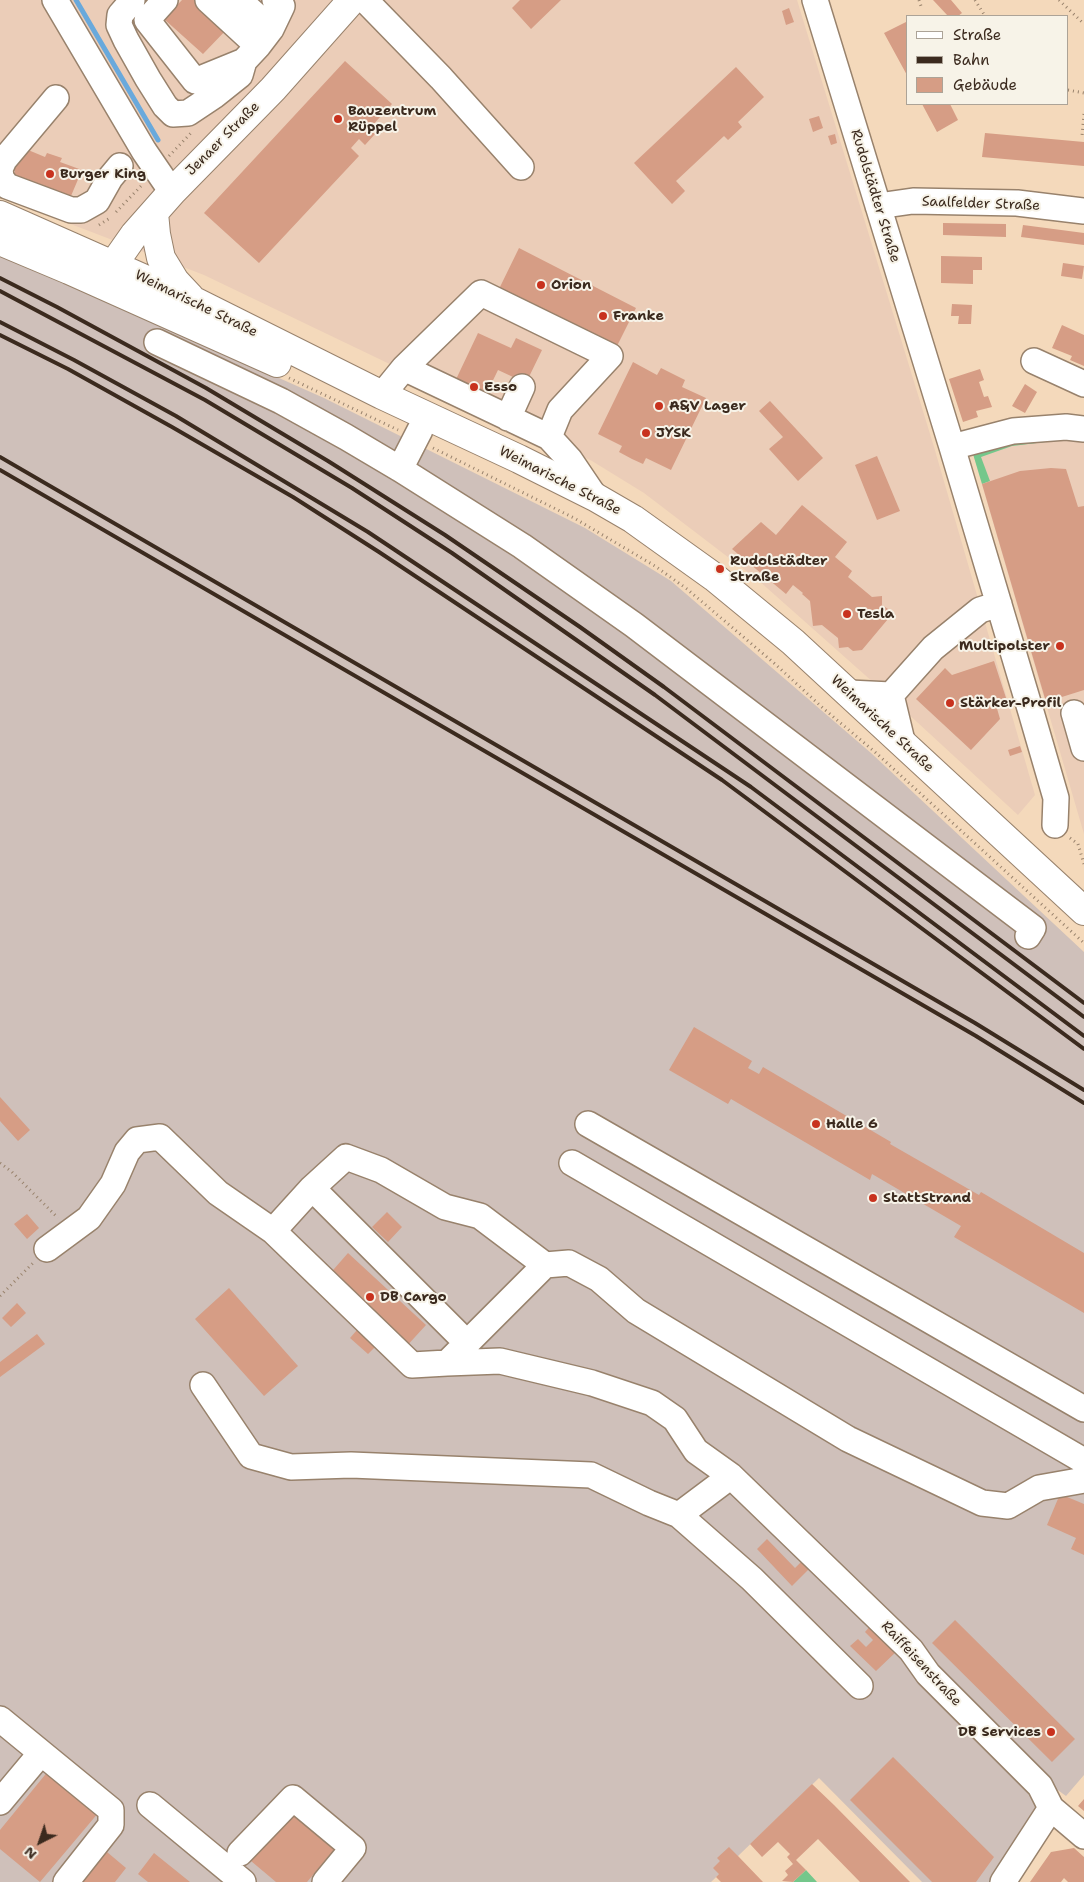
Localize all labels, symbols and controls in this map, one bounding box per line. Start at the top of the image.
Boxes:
legend [906,15,1069,105]
text: Straße [953,25,1001,45]
text: Bahn [953,50,989,70]
text: Gebäude [953,75,1017,95]
street label: Jenaer Straße [183,99,263,179]
place label: Bauzentrum Rüppel [348,103,436,136]
marker: Bauzentrum Rüppel [332,113,344,125]
street label: Rudolstädter Straße [847,127,903,265]
place label: Burger King [60,166,146,182]
marker: Burger King [44,168,56,180]
street label: Saalfelder Straße [922,194,1040,214]
street label: Weimarische Straße [132,267,260,341]
place label: Orion [551,277,591,293]
marker: Orion [535,279,547,291]
place label: Franke [613,308,664,324]
marker: Franke [597,310,609,322]
place label: Esso [484,379,517,395]
marker: Esso [468,381,480,393]
place label: A&V Lager [669,398,746,414]
marker: A&V Lager [653,400,665,412]
place label: JYSK [656,425,691,441]
marker: JYSK [640,427,652,439]
street label: Weimarische Straße [496,443,624,519]
place label: Rudolstädter Straße [730,553,827,586]
marker: Rudolstädter Straße [714,563,726,575]
place label: Tesla [857,606,894,622]
marker: Tesla [841,608,853,620]
place label: Multipolster [959,638,1050,654]
marker: Multipolster [1054,640,1066,652]
street label: Weimarische Straße [827,672,937,776]
place label: Stärker-Profil [960,695,1061,711]
marker: Stärker-Profil [944,697,956,709]
place label: Halle 6 [826,1116,878,1132]
marker: Halle 6 [810,1118,822,1130]
place label: StattStrand [883,1190,971,1206]
marker: StattStrand [867,1192,879,1204]
place label: DB Cargo [380,1289,447,1305]
marker: DB Cargo [364,1291,376,1303]
street label: Raiffeisenstraße [877,1618,965,1710]
place label: DB Services [958,1724,1041,1740]
marker: DB Services [1045,1726,1057,1738]
north arrow [15,1817,65,1867]
text: N [20,1843,40,1864]

